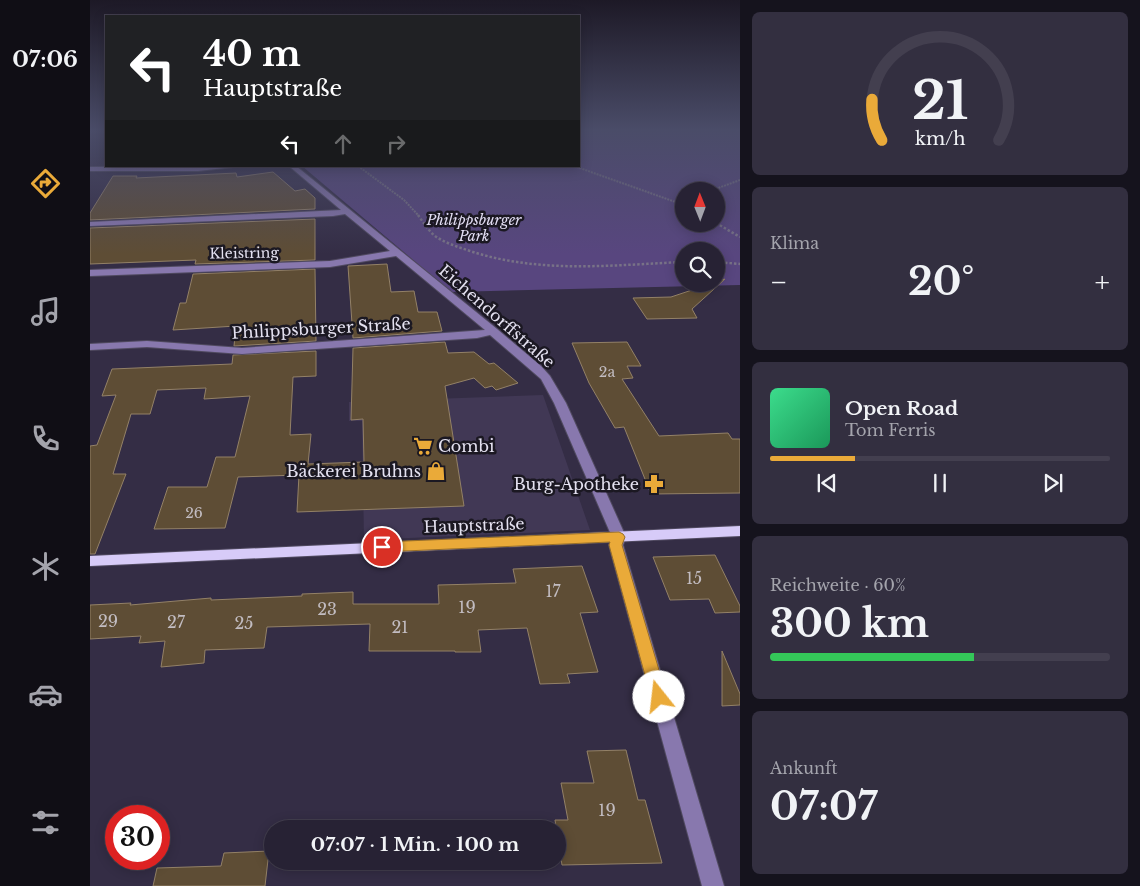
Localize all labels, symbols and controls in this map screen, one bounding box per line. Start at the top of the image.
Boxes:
text: 40 m [203,32,301,75]
icon: left [120,35,185,100]
text: 07:06 [12,46,78,73]
text: 21 [912,69,968,133]
text: Hauptstraße [203,75,342,102]
text: km/h [915,128,965,150]
icon: left [276,130,304,158]
icon: ahead [329,130,357,158]
icon: right [382,130,410,158]
icon: directions [28,166,63,201]
north arrow [675,182,725,232]
map controls [675,182,725,292]
park label: Philippsburger Park [425,211,522,245]
text: Klima [770,233,819,253]
button: search [675,242,725,292]
street label: Kleistring [209,243,279,263]
text: 20° [908,258,974,305]
street label: Eichendorffstraße [435,260,559,372]
text: − [770,265,788,300]
text: + [1095,265,1110,300]
icon: music [28,294,63,329]
street label: Philippsburger Straße [231,313,411,343]
house number: 2a [599,363,615,381]
text: Open Road [845,397,958,420]
text: Tom Ferris [845,420,936,440]
icon: phone [28,421,63,456]
supermarket icon: Combi [412,435,434,457]
place label: Combi [438,436,495,456]
shop icon: Bäckerei Bruhns [425,460,447,482]
place label: Bäckerei Bruhns [286,461,421,481]
icon: previous [813,469,841,497]
icon: pause [926,469,954,497]
icon: next [1039,469,1067,497]
pharmacy icon: Burg-Apotheke [643,473,665,495]
place label: Burg-Apotheke [513,474,639,494]
house number: 26 [185,504,203,522]
street label: Hauptstraße [423,513,525,537]
pin [361,526,403,568]
icon: arrive [368,533,396,561]
icon: climate [28,549,63,584]
house number: 15 [686,568,702,588]
text: Reichweite · 60% [770,575,906,595]
house number: 17 [545,581,562,601]
house number: 19 [458,597,476,617]
house number: 23 [317,599,337,619]
text: 300 km [770,600,929,647]
house number: 29 [98,611,118,631]
house number: 27 [167,612,186,632]
house number: 25 [235,613,253,633]
house number: 21 [392,617,409,637]
position arrow [632,670,684,722]
icon: car [28,677,63,712]
text: Ankunft [770,758,838,778]
text: 07:07 [770,783,877,830]
house number: 19 [598,800,616,820]
icon: filters [28,805,63,840]
speed limit sign: 30 [105,805,170,870]
text: 07:07 · 1 Min. · 100 m [311,833,519,856]

